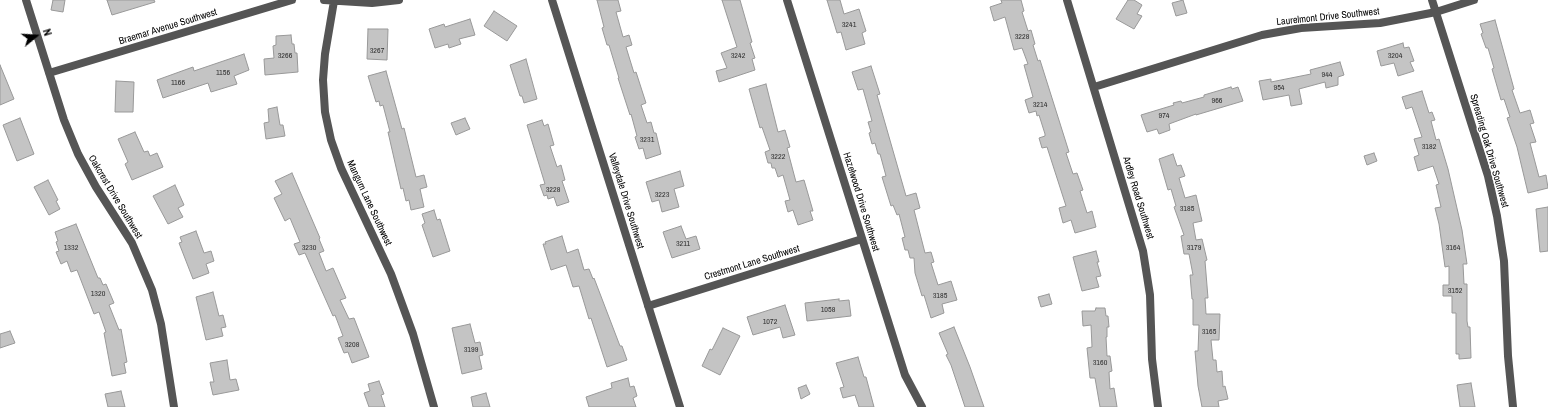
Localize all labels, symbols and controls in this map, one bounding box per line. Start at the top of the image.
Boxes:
street label: Braemar Avenue Southwest [117,6,219,48]
street label: Laurelmont Drive Southwest [1276,6,1380,28]
north arrow [16,16,56,56]
house number: 3241 [842,20,856,30]
text: N [40,27,55,38]
house number: 3228 [1015,32,1029,42]
house number: 3267 [370,46,384,56]
house number: 3266 [278,51,292,61]
house number: 3242 [731,51,745,61]
house number: 3204 [1388,51,1402,61]
house number: 1156 [216,68,230,78]
house number: 944 [1322,70,1332,80]
house number: 1166 [171,78,185,88]
house number: 954 [1274,83,1284,93]
street label: Spreading Oak Drive Southwest [1467,93,1511,209]
house number: 966 [1212,96,1222,106]
house number: 3214 [1033,100,1047,110]
house number: 974 [1159,111,1169,121]
house number: 3231 [640,135,654,145]
house number: 3182 [1422,142,1436,152]
street label: Hazelwood Drive Southwest [840,151,882,253]
street label: Valleydale Drive Southwest [606,152,646,250]
house number: 3222 [771,152,785,162]
street label: Oakcrest Drive Southwest [85,153,145,241]
street label: Ardley Road Southwest [1120,155,1156,241]
street label: Mangum Lane Southwest [344,158,394,248]
house number: 3228 [546,185,560,195]
house number: 3223 [655,190,669,200]
house number: 3185 [1180,204,1194,214]
house number: 3211 [676,239,690,249]
house number: 1332 [64,243,78,253]
house number: 3230 [302,243,316,253]
street label: Crestmont Lane Southwest [703,243,801,283]
house number: 3179 [1187,243,1201,253]
house number: 3164 [1446,243,1460,253]
house number: 3152 [1448,286,1462,296]
house number: 1320 [91,289,105,299]
house number: 3185 [933,291,947,301]
house number: 1058 [821,305,835,315]
house number: 1072 [763,317,777,327]
house number: 3165 [1202,327,1216,337]
house number: 3208 [345,340,359,350]
house number: 3199 [464,345,478,355]
house number: 3160 [1093,358,1107,368]

